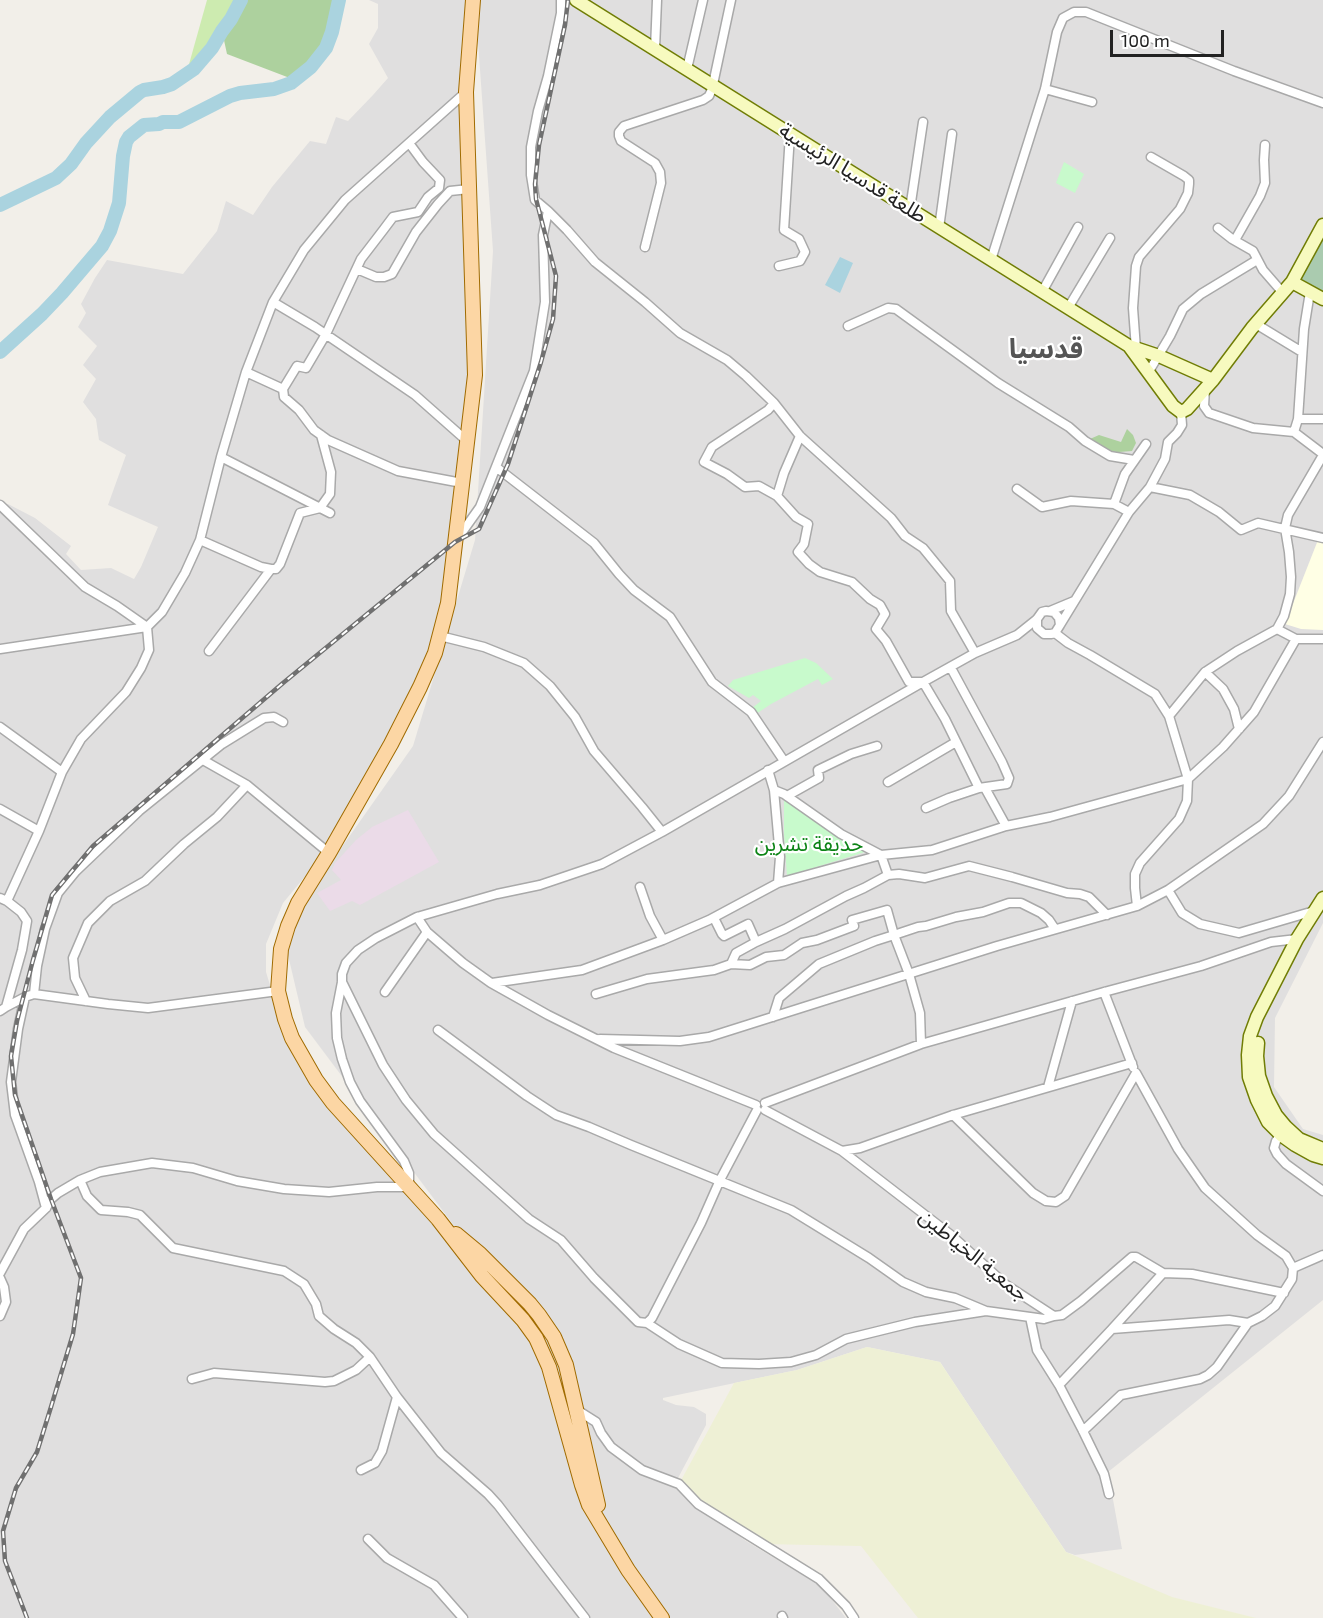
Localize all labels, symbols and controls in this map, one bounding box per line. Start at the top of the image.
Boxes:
scale bar [1113,18,1227,56]
text: 100 m [1121,29,1170,51]
street label: طلعة قدسيا الرئيسية [774,117,932,229]
district label: قدسيا [1009,333,1083,365]
park label: حديقة تشرين [755,831,863,857]
street label: جمعية الخياطين [914,1203,1034,1307]

